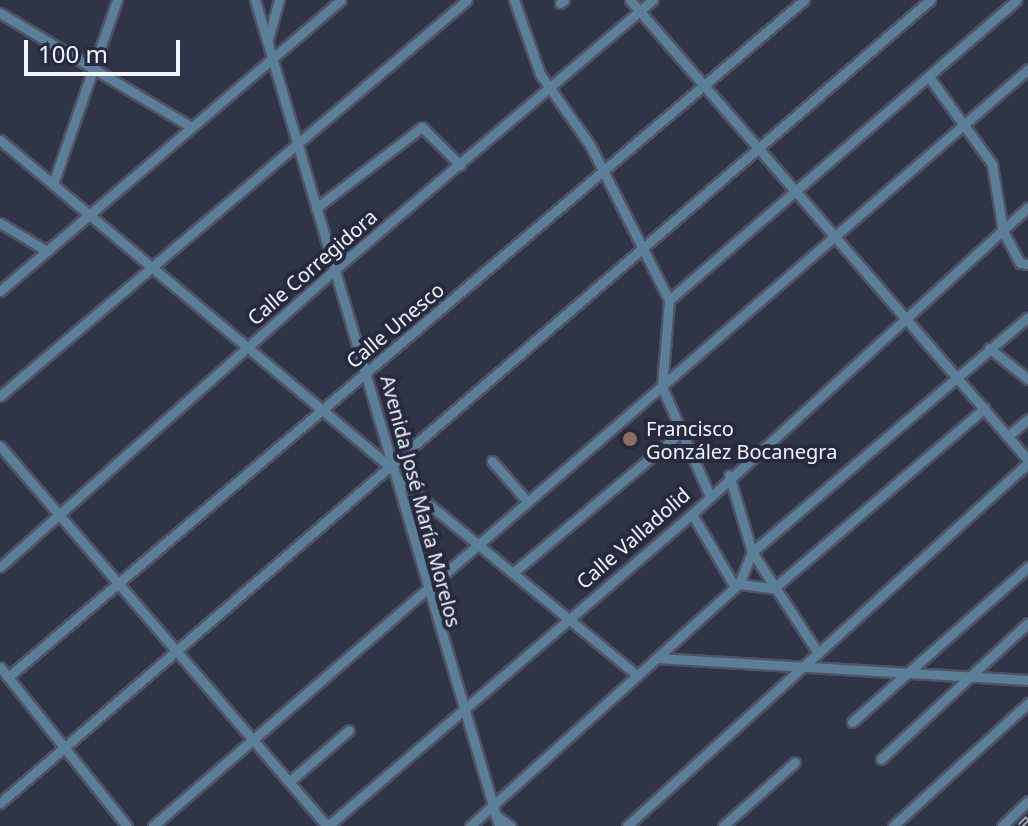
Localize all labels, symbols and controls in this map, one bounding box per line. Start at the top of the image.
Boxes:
scale bar [28,24,184,74]
text: 100 m [38,37,108,70]
street label: Calle Corregidora [242,204,382,330]
street label: Calle Unesco [341,277,449,373]
street label: Avenida José María Morelos [376,373,466,629]
place label: Francisco González Bocanegra [646,416,837,463]
marker: Francisco González Bocanegra [621,430,639,448]
street label: Calle Valladolid [572,482,694,594]

